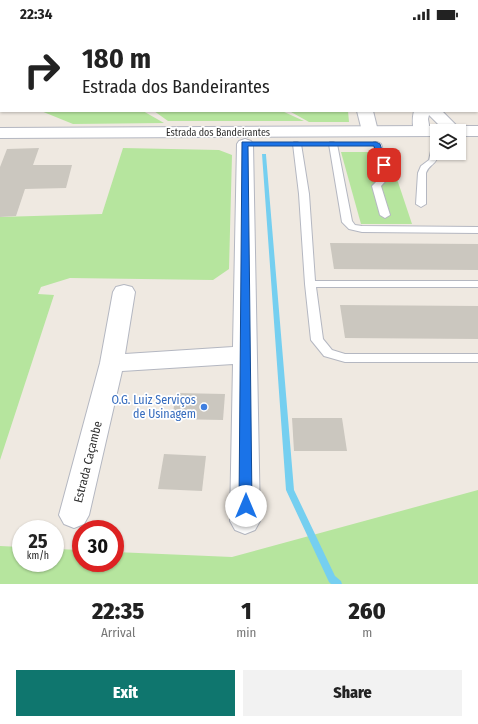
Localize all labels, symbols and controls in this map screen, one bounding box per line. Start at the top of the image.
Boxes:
text: 22:34 [20,5,52,23]
text: 180 m [82,42,151,75]
icon: right [16,44,68,96]
text: Estrada dos Bandeirantes [82,76,270,98]
map controls [430,124,466,160]
button: layers [430,124,466,160]
street label: Estrada dos Bandeirantes [166,127,270,139]
pin [367,148,401,182]
icon: arrive [373,154,395,176]
place label: O.G. Luiz Serviços de Usinagem [111,393,196,421]
marker: O.G. Luiz Serviços de Usinagem [199,402,209,412]
street label: Estrada Caçambe [71,420,105,504]
position arrow [225,485,267,527]
speed limit sign: 30 [72,520,124,572]
text: 25 [28,529,48,553]
text: km/h [27,550,49,562]
text: 22:35 [92,597,144,625]
text: 1 [241,597,252,625]
text: 260 [349,597,386,625]
text: Arrival [101,625,135,640]
text: min [236,625,256,640]
text: m [362,625,372,640]
button: Exit [16,670,235,716]
button: Share [243,670,462,716]

